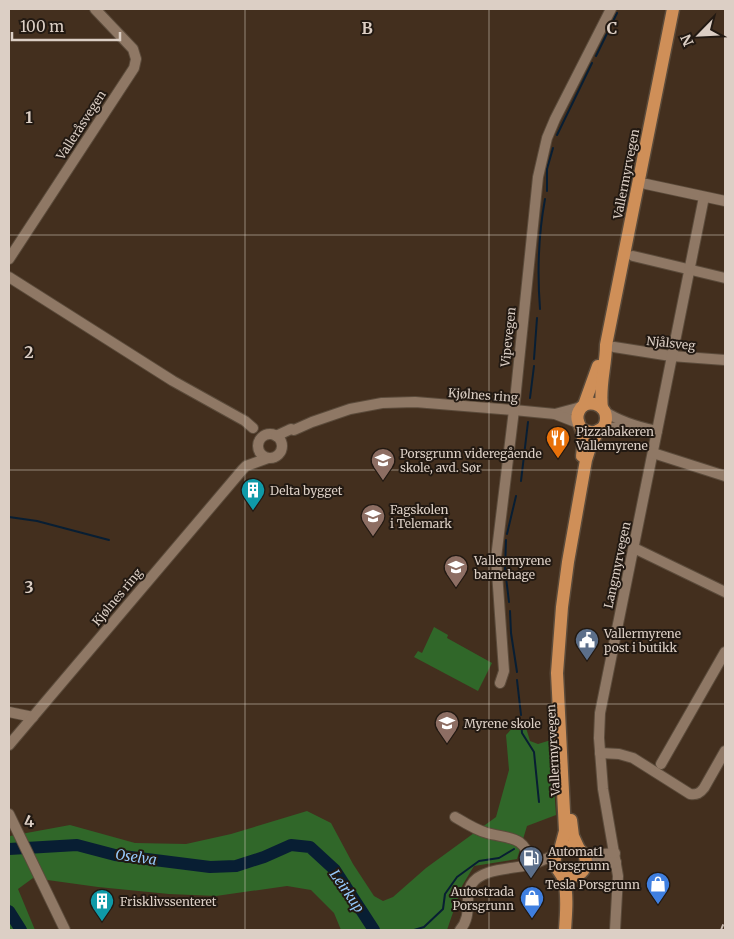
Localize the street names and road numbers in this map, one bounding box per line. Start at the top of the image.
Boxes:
street label: Valleråsvegen [53,88,109,163]
street label: Vallermyrvegen [610,128,642,221]
street label: Vipevegen [497,306,519,369]
street label: Njålsveg [646,333,697,353]
street label: Kjølnes ring [447,385,519,405]
street label: Langmyrvegen [600,520,634,610]
street label: Kjølnes ring [89,565,146,629]
street label: Vallermyrvegen [543,704,563,797]

